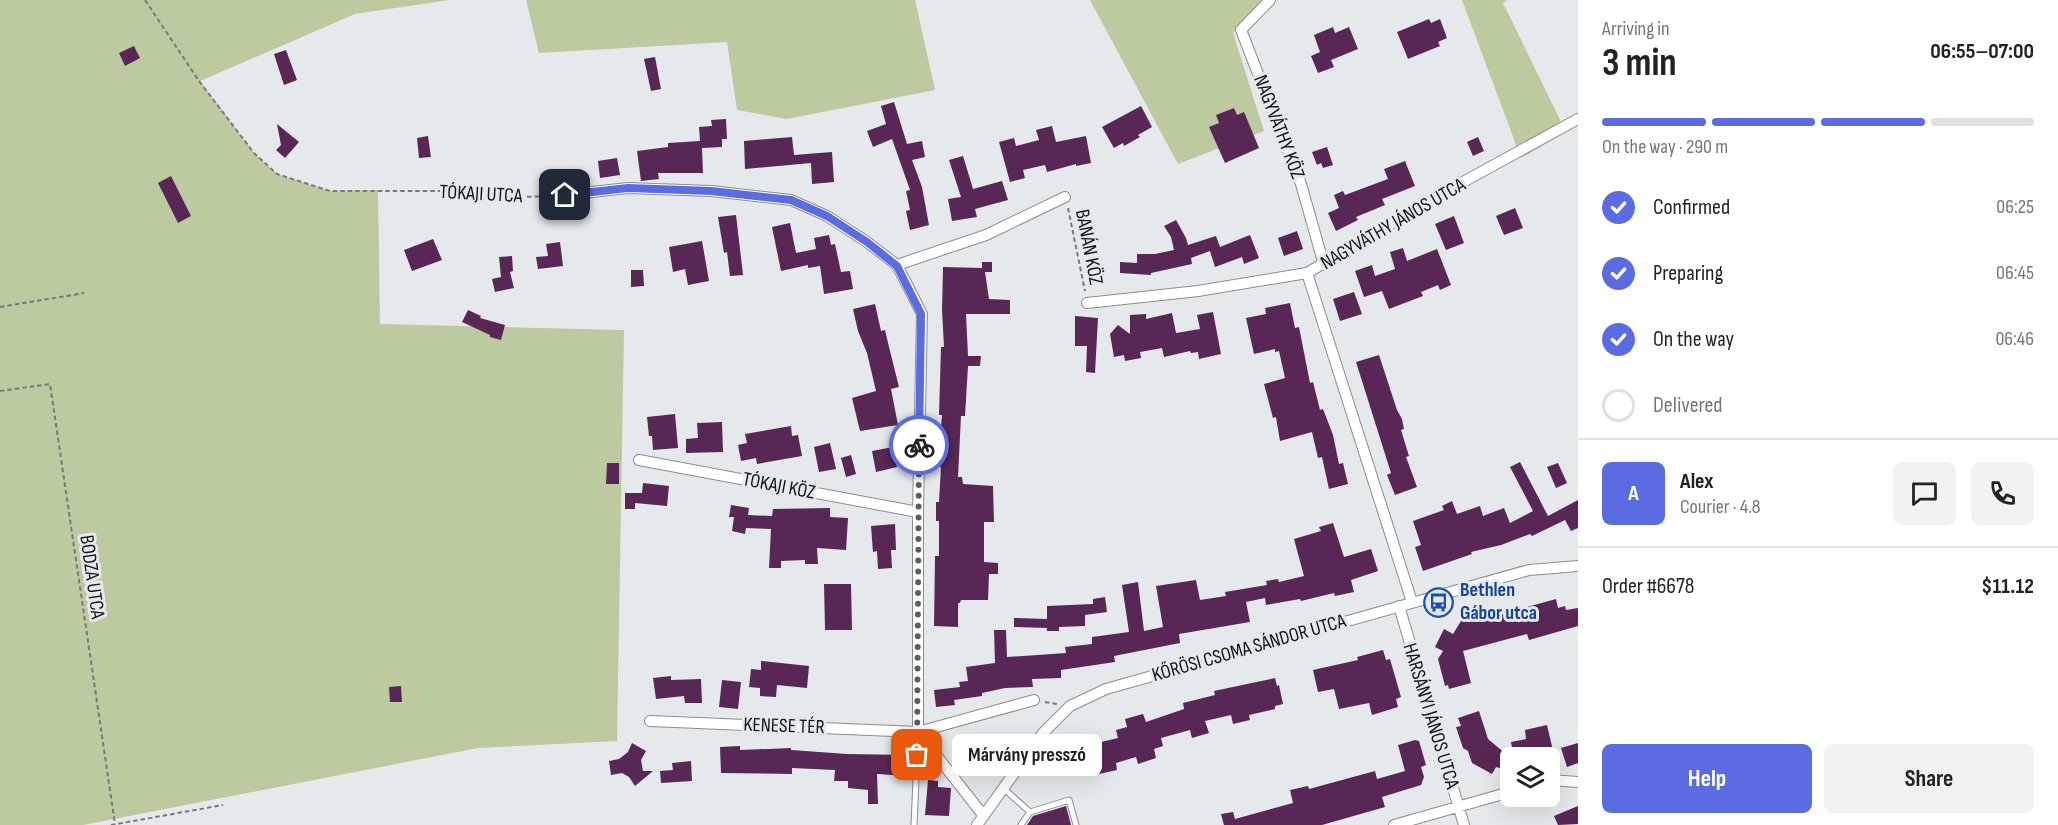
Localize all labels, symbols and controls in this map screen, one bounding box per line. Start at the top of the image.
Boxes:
text: Arriving in [1602,17,1670,41]
text: 06:55–07:00 [1930,38,2034,65]
text: 3 min [1602,40,1677,87]
street label: NAGYVÁTHY KÖZ [1248,72,1310,182]
text: On the way · 290 m [1602,135,1728,159]
pin [539,169,590,220]
street label: NAGYVÁTHY JÁNOS UTCA [1316,173,1470,275]
icon: home [548,178,581,211]
street label: TÓKAJI UTCA [439,180,523,208]
icon: check [1602,191,1635,224]
text: Confirmed [1653,194,1730,221]
text: 06:25 [1996,195,2034,219]
street label: BANÁN KÖZ [1070,207,1108,287]
icon: check [1602,257,1635,290]
text: Preparing [1653,260,1723,287]
text: 06:45 [1996,261,2034,285]
icon: check [1602,323,1635,356]
text: On the way [1653,326,1734,353]
text: 06:46 [1995,327,2034,351]
text: Delivered [1653,392,1722,419]
courier [889,415,949,475]
icon: bike [903,429,936,462]
button: chat [1893,462,1956,525]
button: phone [1971,462,2034,525]
street label: TÓKAJI KÖZ [741,467,817,505]
text: Alex [1680,468,1713,495]
text: A [1628,480,1639,507]
text: Courier · 4.8 [1680,495,1761,519]
street label: BODZA UTCA [74,534,110,621]
text: Order #6678 [1602,573,1694,600]
text: $11.12 [1981,573,2034,600]
place label: Bethlen Gábor utca [1460,578,1537,625]
bus stop icon: Bethlen Gábor utca [1423,586,1455,618]
street label: KŐRÖSI CSOMA SÁNDOR UTCA [1149,609,1349,687]
street label: HARSÁNYI JÁNOS UTCA [1397,640,1465,792]
street label: KENESE TÉR [743,713,825,739]
pin [891,729,942,780]
callout: Márvány presszó [953,734,1103,776]
icon: bag [900,738,933,771]
text: Márvány presszó [968,743,1086,767]
button: Help [1602,744,1812,813]
button: Share [1824,744,2034,813]
map controls [1500,747,1560,807]
button: layers [1500,747,1560,807]

